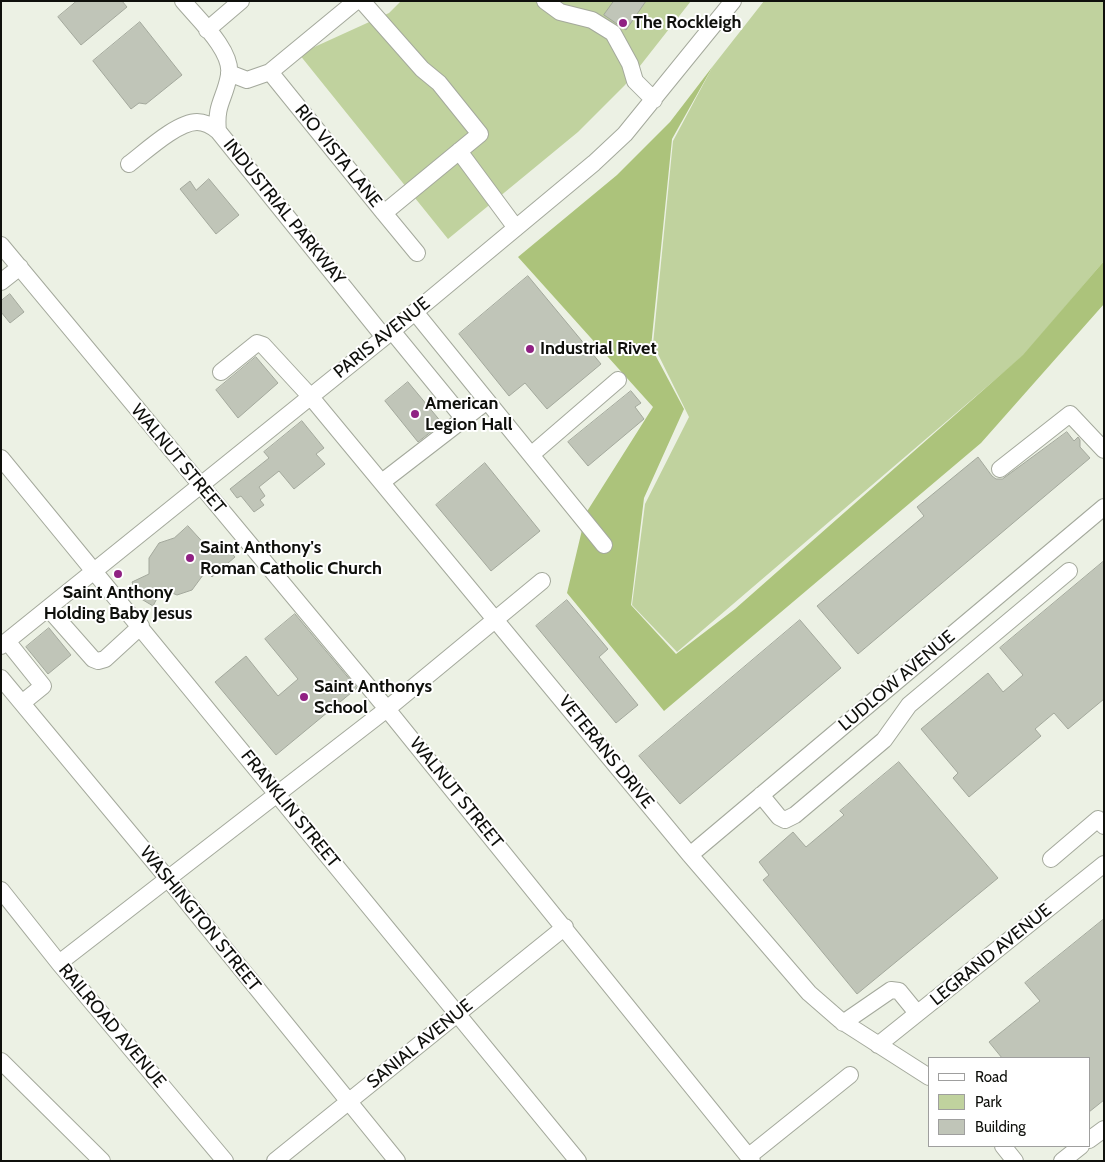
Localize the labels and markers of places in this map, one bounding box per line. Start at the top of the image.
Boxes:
place label: The Rockleigh [633,12,741,34]
marker: The Rockleigh [617,17,629,29]
place label: Industrial Rivet [540,338,657,360]
marker: Industrial Rivet [524,343,536,355]
place label: American Legion Hall [425,393,513,436]
marker: American Legion Hall [409,408,421,420]
place label: Saint Anthony's Roman Catholic Church [200,537,382,580]
marker: Saint Anthony's Roman Catholic Church [184,552,196,564]
marker: Saint Anthony Holding Baby Jesus [112,568,124,580]
place label: Saint Anthony Holding Baby Jesus [44,582,192,624]
place label: Saint Anthonys School [314,676,432,719]
marker: Saint Anthonys School [298,691,310,703]

